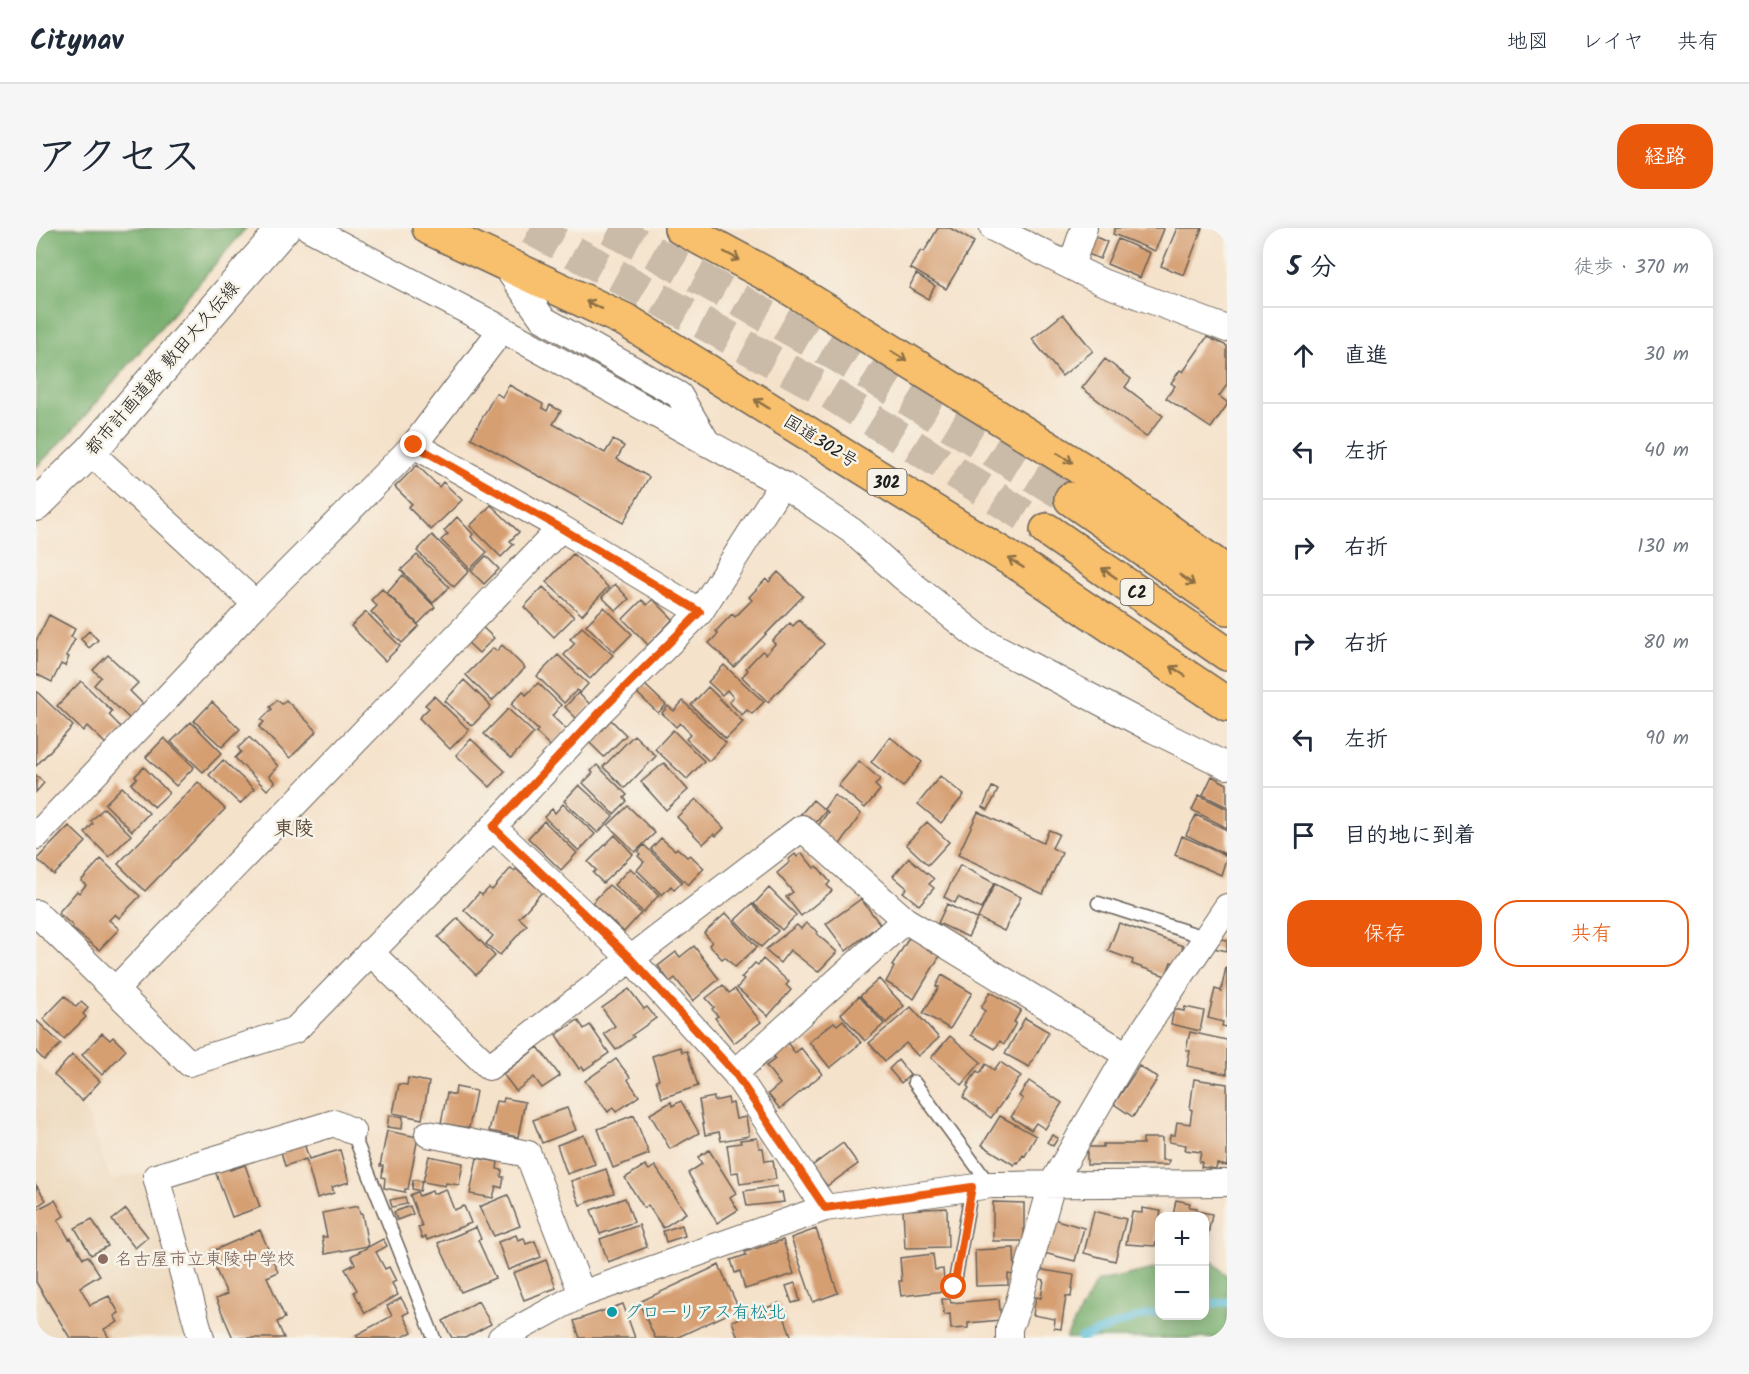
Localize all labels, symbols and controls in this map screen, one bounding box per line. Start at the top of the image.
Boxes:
text: Citynav [30,19,123,64]
text: 地図 [1507,26,1549,59]
text: レイヤ [1582,26,1644,59]
text: 共有 [1677,26,1719,59]
button: 経路 [1617,124,1713,189]
text: アクセス [36,125,201,192]
text: 5 分 [1287,247,1336,289]
one-way arrow [723,250,740,262]
text: 徒歩 · 370 m [1574,252,1689,284]
street label: 都市計画道路 敷田大久伝線 [79,275,247,463]
one-way arrow [585,299,603,311]
icon: ahead [1287,339,1320,372]
text: 直進 [1344,339,1388,374]
text: 30 m [1644,339,1689,371]
one-way arrow [891,349,908,362]
one-way arrow [753,398,770,411]
street label: 国道302号 [777,408,863,477]
route end [400,431,426,457]
icon: left [1287,435,1320,468]
text: 左折 [1344,435,1388,470]
text: 40 m [1644,435,1689,467]
one-way arrow [1056,453,1073,465]
road number: 302 [868,469,906,495]
icon: right [1287,531,1320,564]
text: 右折 [1344,531,1388,566]
text: 130 m [1637,531,1689,563]
one-way arrow [1008,556,1025,568]
one-way arrow [1101,567,1118,580]
one-way arrow [1179,574,1195,586]
road number: C2 [1120,579,1154,605]
icon: right [1287,627,1320,660]
text: 右折 [1344,627,1388,662]
text: 80 m [1643,627,1689,659]
one-way arrow [1171,665,1187,677]
icon: left [1287,723,1320,756]
text: 左折 [1344,723,1388,758]
text: 90 m [1645,723,1689,755]
district label: 東陵 [274,814,314,846]
icon: arrive [1287,819,1320,852]
text: 目的地に到着 [1344,819,1476,854]
button: 保存 [1287,900,1482,967]
button: 共有 [1494,900,1689,967]
map controls [1155,1212,1209,1320]
button: + [1155,1212,1209,1266]
place label: 名古屋市立東陵中学校 [115,1246,295,1275]
marker: 名古屋市立東陵中学校 [96,1252,110,1266]
button: − [1155,1266,1209,1320]
route start [940,1273,966,1299]
place label: グローリアス有松北 [624,1299,786,1328]
marker: グローリアス有松北 [605,1305,619,1319]

